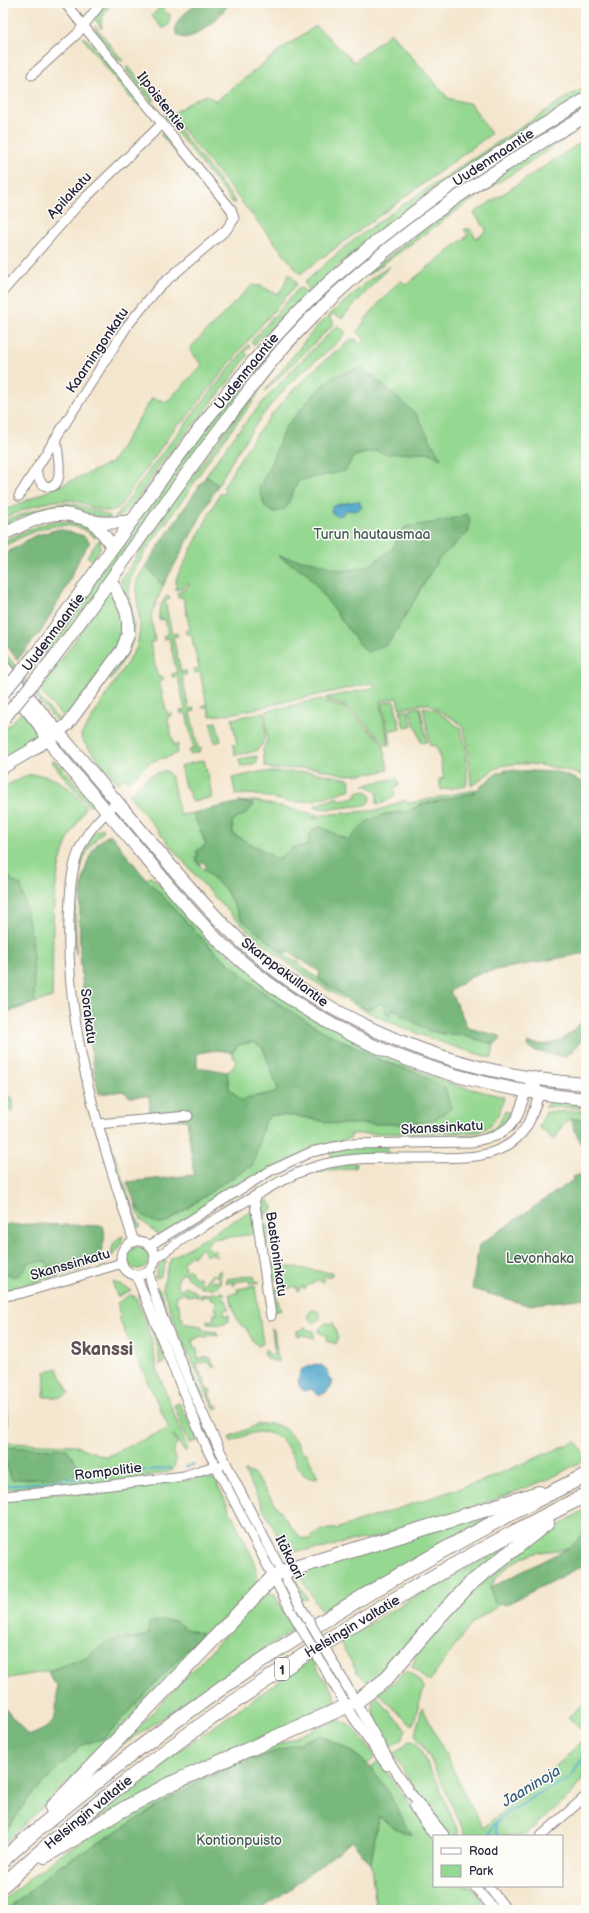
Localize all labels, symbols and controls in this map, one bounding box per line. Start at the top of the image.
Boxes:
street label: Ilpoistentie [133,69,190,134]
street label: Uudenmaantie [449,125,537,190]
street label: Apilakatu [44,169,95,222]
street label: Kaarningonkatu [63,304,132,396]
street label: Uudenmaantie [210,330,282,413]
park label: Turun hautausmaa [313,526,431,543]
street label: Uudenmaantie [18,590,88,675]
street label: Skarppakullantie [238,934,332,1011]
street label: Sorakatu [77,987,100,1045]
street label: Skanssinkatu [400,1117,484,1138]
street label: Bastioninkatu [262,1210,291,1298]
street label: Skanssinkatu [28,1245,112,1284]
park label: Levonhaka [506,1250,574,1267]
district label: Skanssi [71,1339,133,1360]
street label: Rompolitie [73,1459,143,1484]
street label: Itäkaari [271,1532,308,1582]
street label: Helsingin valtatie [302,1591,403,1662]
road number: 1 [275,1658,289,1680]
water label: Jaaninoja [497,1761,564,1812]
street label: Helsingin valtatie [41,1772,136,1853]
park label: Kontionpuisto [196,1832,282,1849]
legend [433,1835,563,1887]
text: Road [469,1844,498,1859]
text: Park [469,1864,493,1879]

